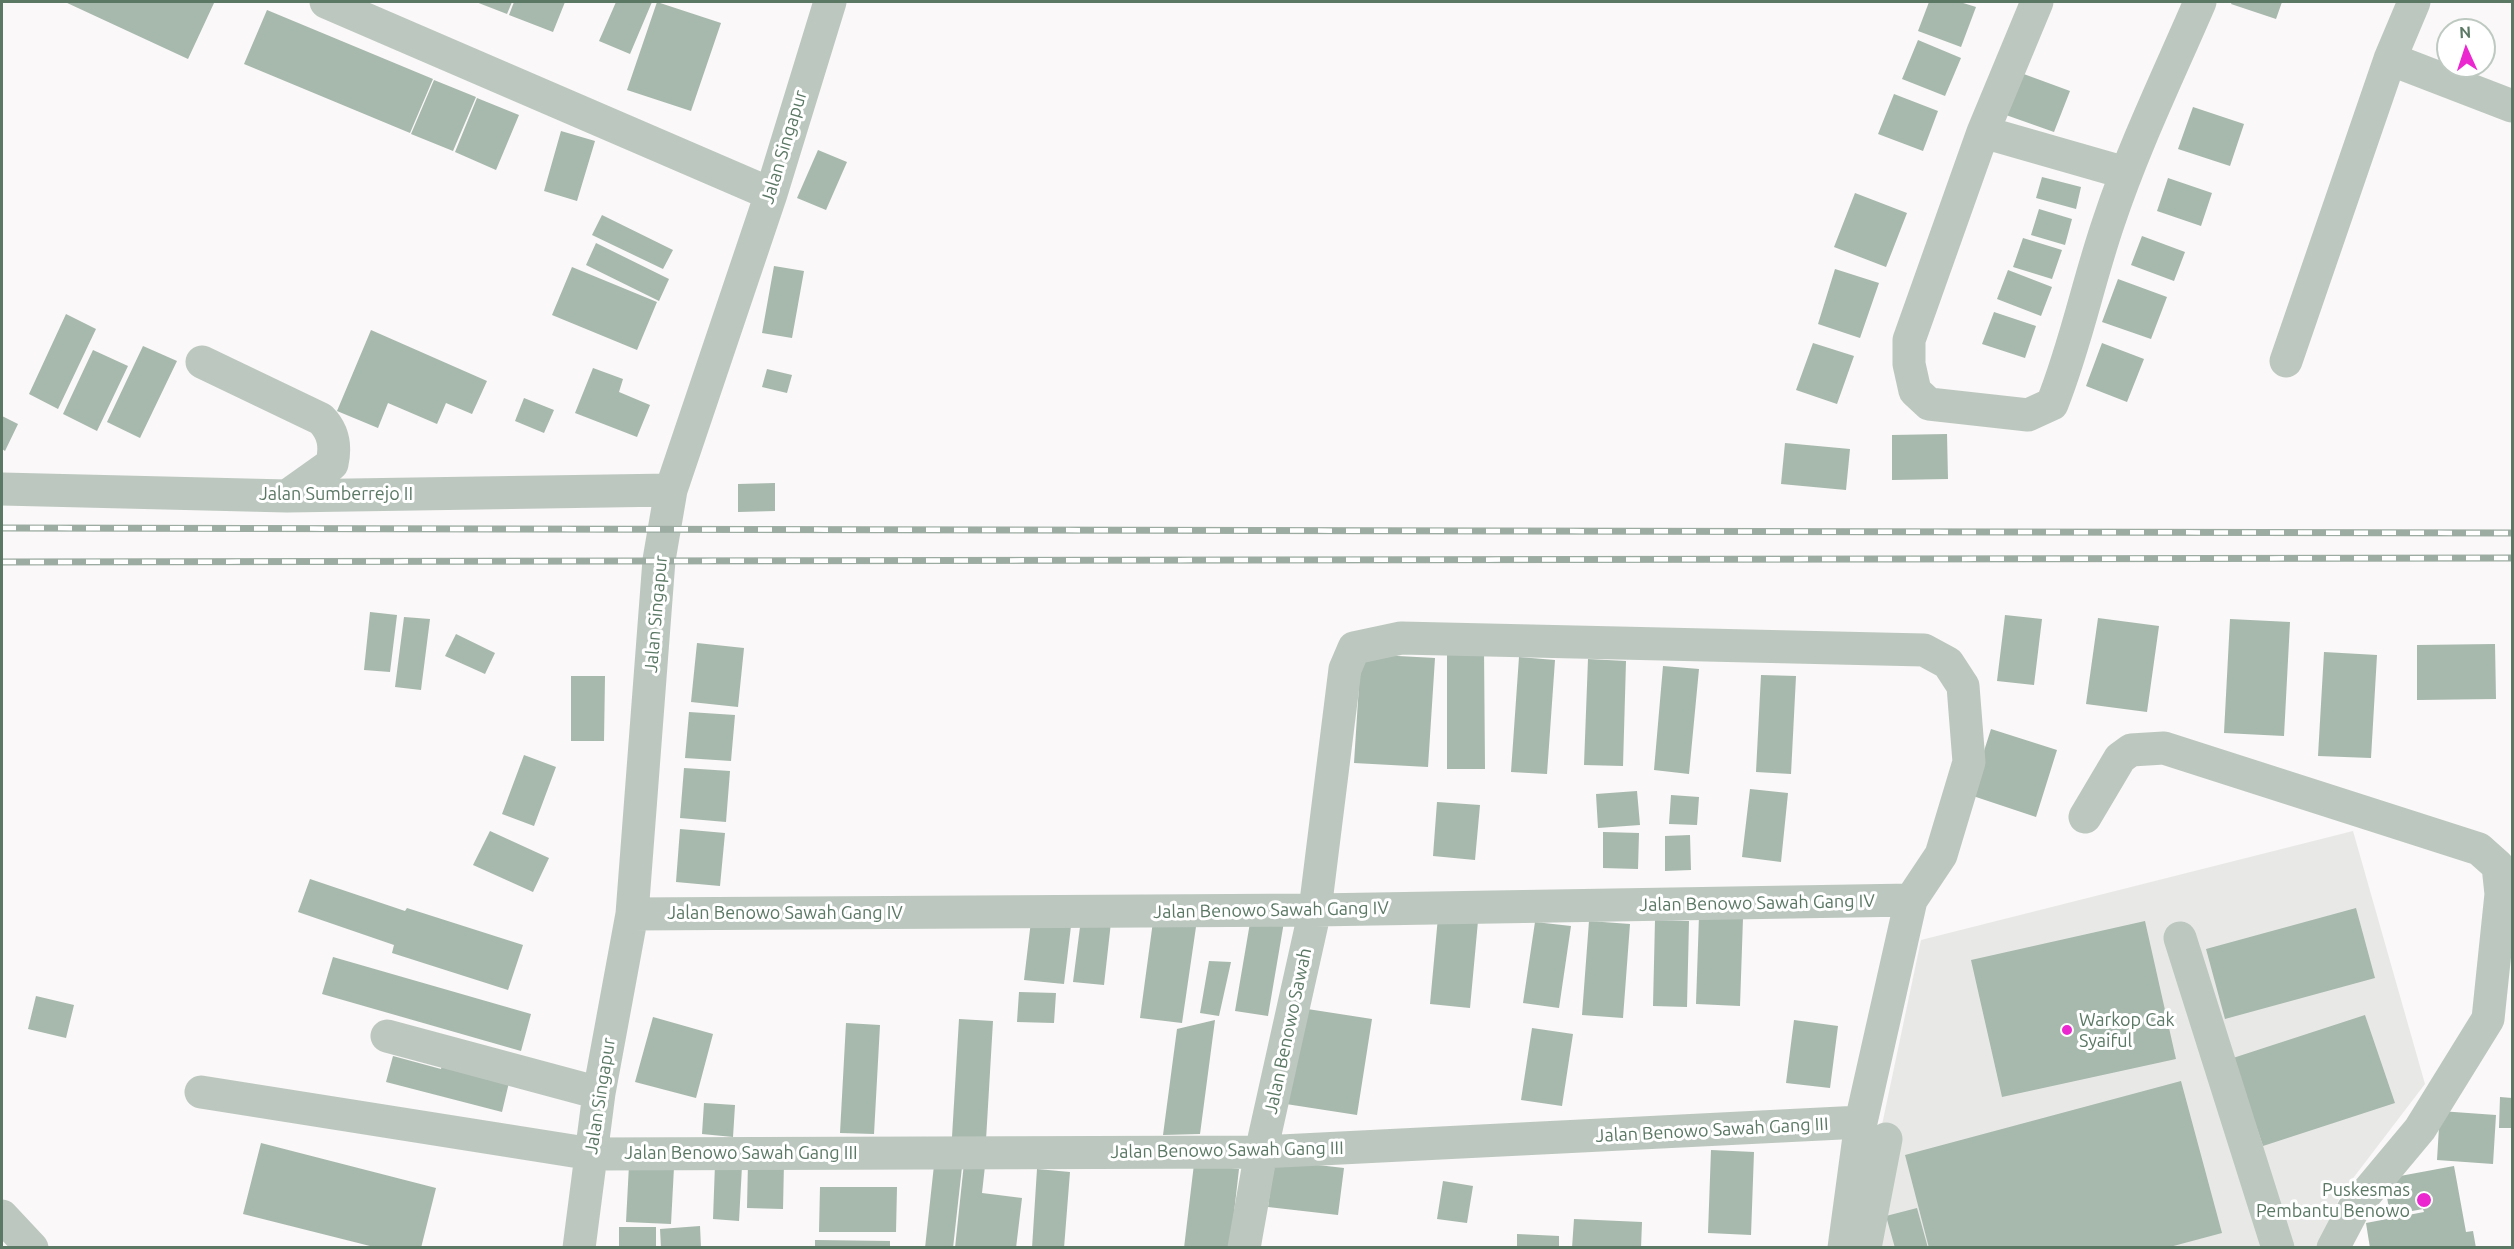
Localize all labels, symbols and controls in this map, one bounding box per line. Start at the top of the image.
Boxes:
north arrow [2436,18,2496,78]
text: N [2459,23,2472,41]
street label: Jalan Singapur [756,88,812,206]
street label: Jalan Sumberrejo II [259,483,413,505]
street label: Jalan Singapur [640,554,672,674]
street label: Jalan Benowo Sawah Gang IV [1639,890,1875,916]
street label: Jalan Benowo Sawah Gang IV [1153,897,1389,923]
street label: Jalan Benowo Sawah Gang IV [667,902,903,924]
street label: Jalan Benowo Sawah [1260,946,1316,1116]
place label: Warkop Cak Syaiful [2079,1009,2175,1052]
marker: Warkop Cak Syaiful [2060,1023,2074,1037]
street label: Jalan Singapur [580,1036,620,1156]
street label: Jalan Benowo Sawah Gang III [1595,1113,1829,1147]
street label: Jalan Benowo Sawah Gang III [1110,1137,1344,1163]
street label: Jalan Benowo Sawah Gang III [624,1142,858,1164]
place label: Puskesmas Pembantu Benowo [2256,1179,2410,1222]
marker: Puskesmas Pembantu Benowo [2415,1191,2433,1209]

